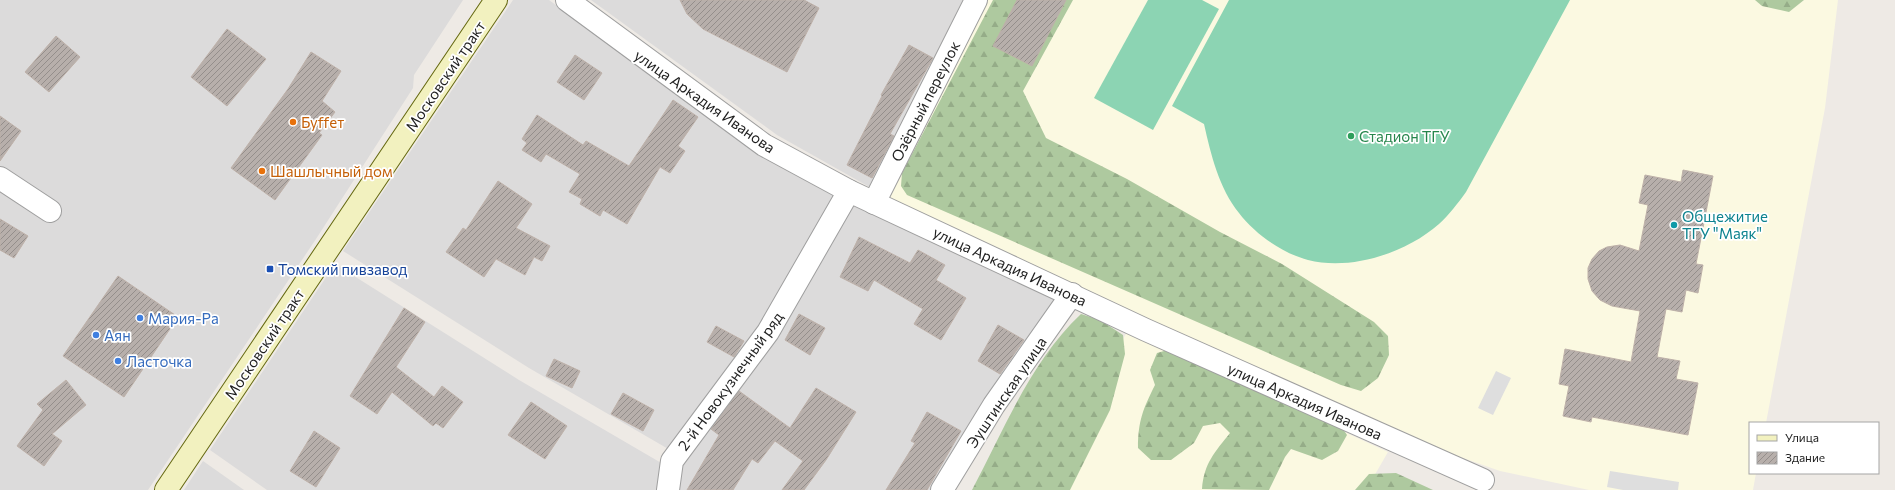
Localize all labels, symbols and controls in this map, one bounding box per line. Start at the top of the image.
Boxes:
street label: Московский тракт [401,17,489,135]
street label: Озёрный переулок [887,38,963,164]
street label: улица Аркадия Иванова [631,46,779,156]
place label: Буffет [301,113,344,131]
marker: Буffет [288,117,298,127]
place label: Стадион ТГУ [1359,127,1450,145]
marker: Стадион ТГУ [1346,131,1356,141]
place label: Шашлычный дом [270,162,393,180]
marker: Шашлычный дом [257,166,267,176]
place label: Общежитие ТГУ "Маяк" [1682,207,1768,242]
marker: Общежитие ТГУ "Маяк" [1669,220,1679,230]
street label: улица Аркадия Иванова [930,223,1090,309]
place label: Томский пивзавод [278,260,407,278]
marker: Томский пивзавод [265,264,275,274]
street label: Московский тракт [220,285,308,403]
street label: 2-й Новокузнечный ряд [674,308,787,454]
place label: Мария-Ра [148,309,219,327]
marker: Мария-Ра [135,313,145,323]
place label: Аян [104,326,131,344]
marker: Аян [91,330,101,340]
street label: Эуштинская улица [962,333,1050,451]
place label: Ласточка [126,352,192,370]
marker: Ласточка [113,356,123,366]
street label: улица Аркадия Иванова [1225,359,1385,443]
legend [1749,422,1879,474]
text: Улица [1785,430,1819,444]
text: Здание [1785,450,1825,464]

